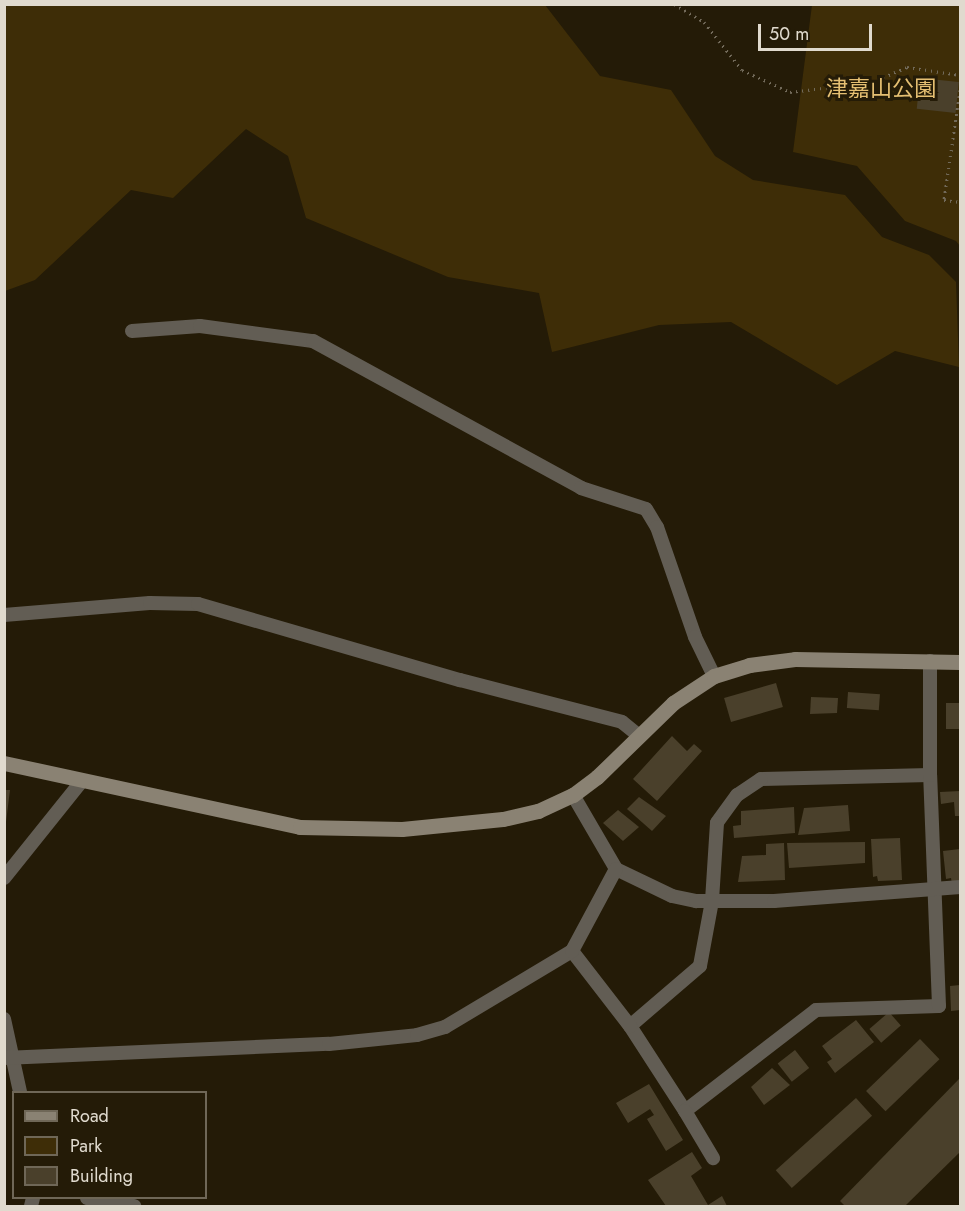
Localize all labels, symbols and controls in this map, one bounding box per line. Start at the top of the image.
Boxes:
scale bar [761,12,875,50]
text: 50 m [769,21,809,47]
park label: 津嘉山公園 [826,76,936,102]
legend [12,1091,207,1199]
text: Road [70,1103,109,1129]
text: Park [70,1133,102,1159]
text: Building [70,1163,133,1189]

